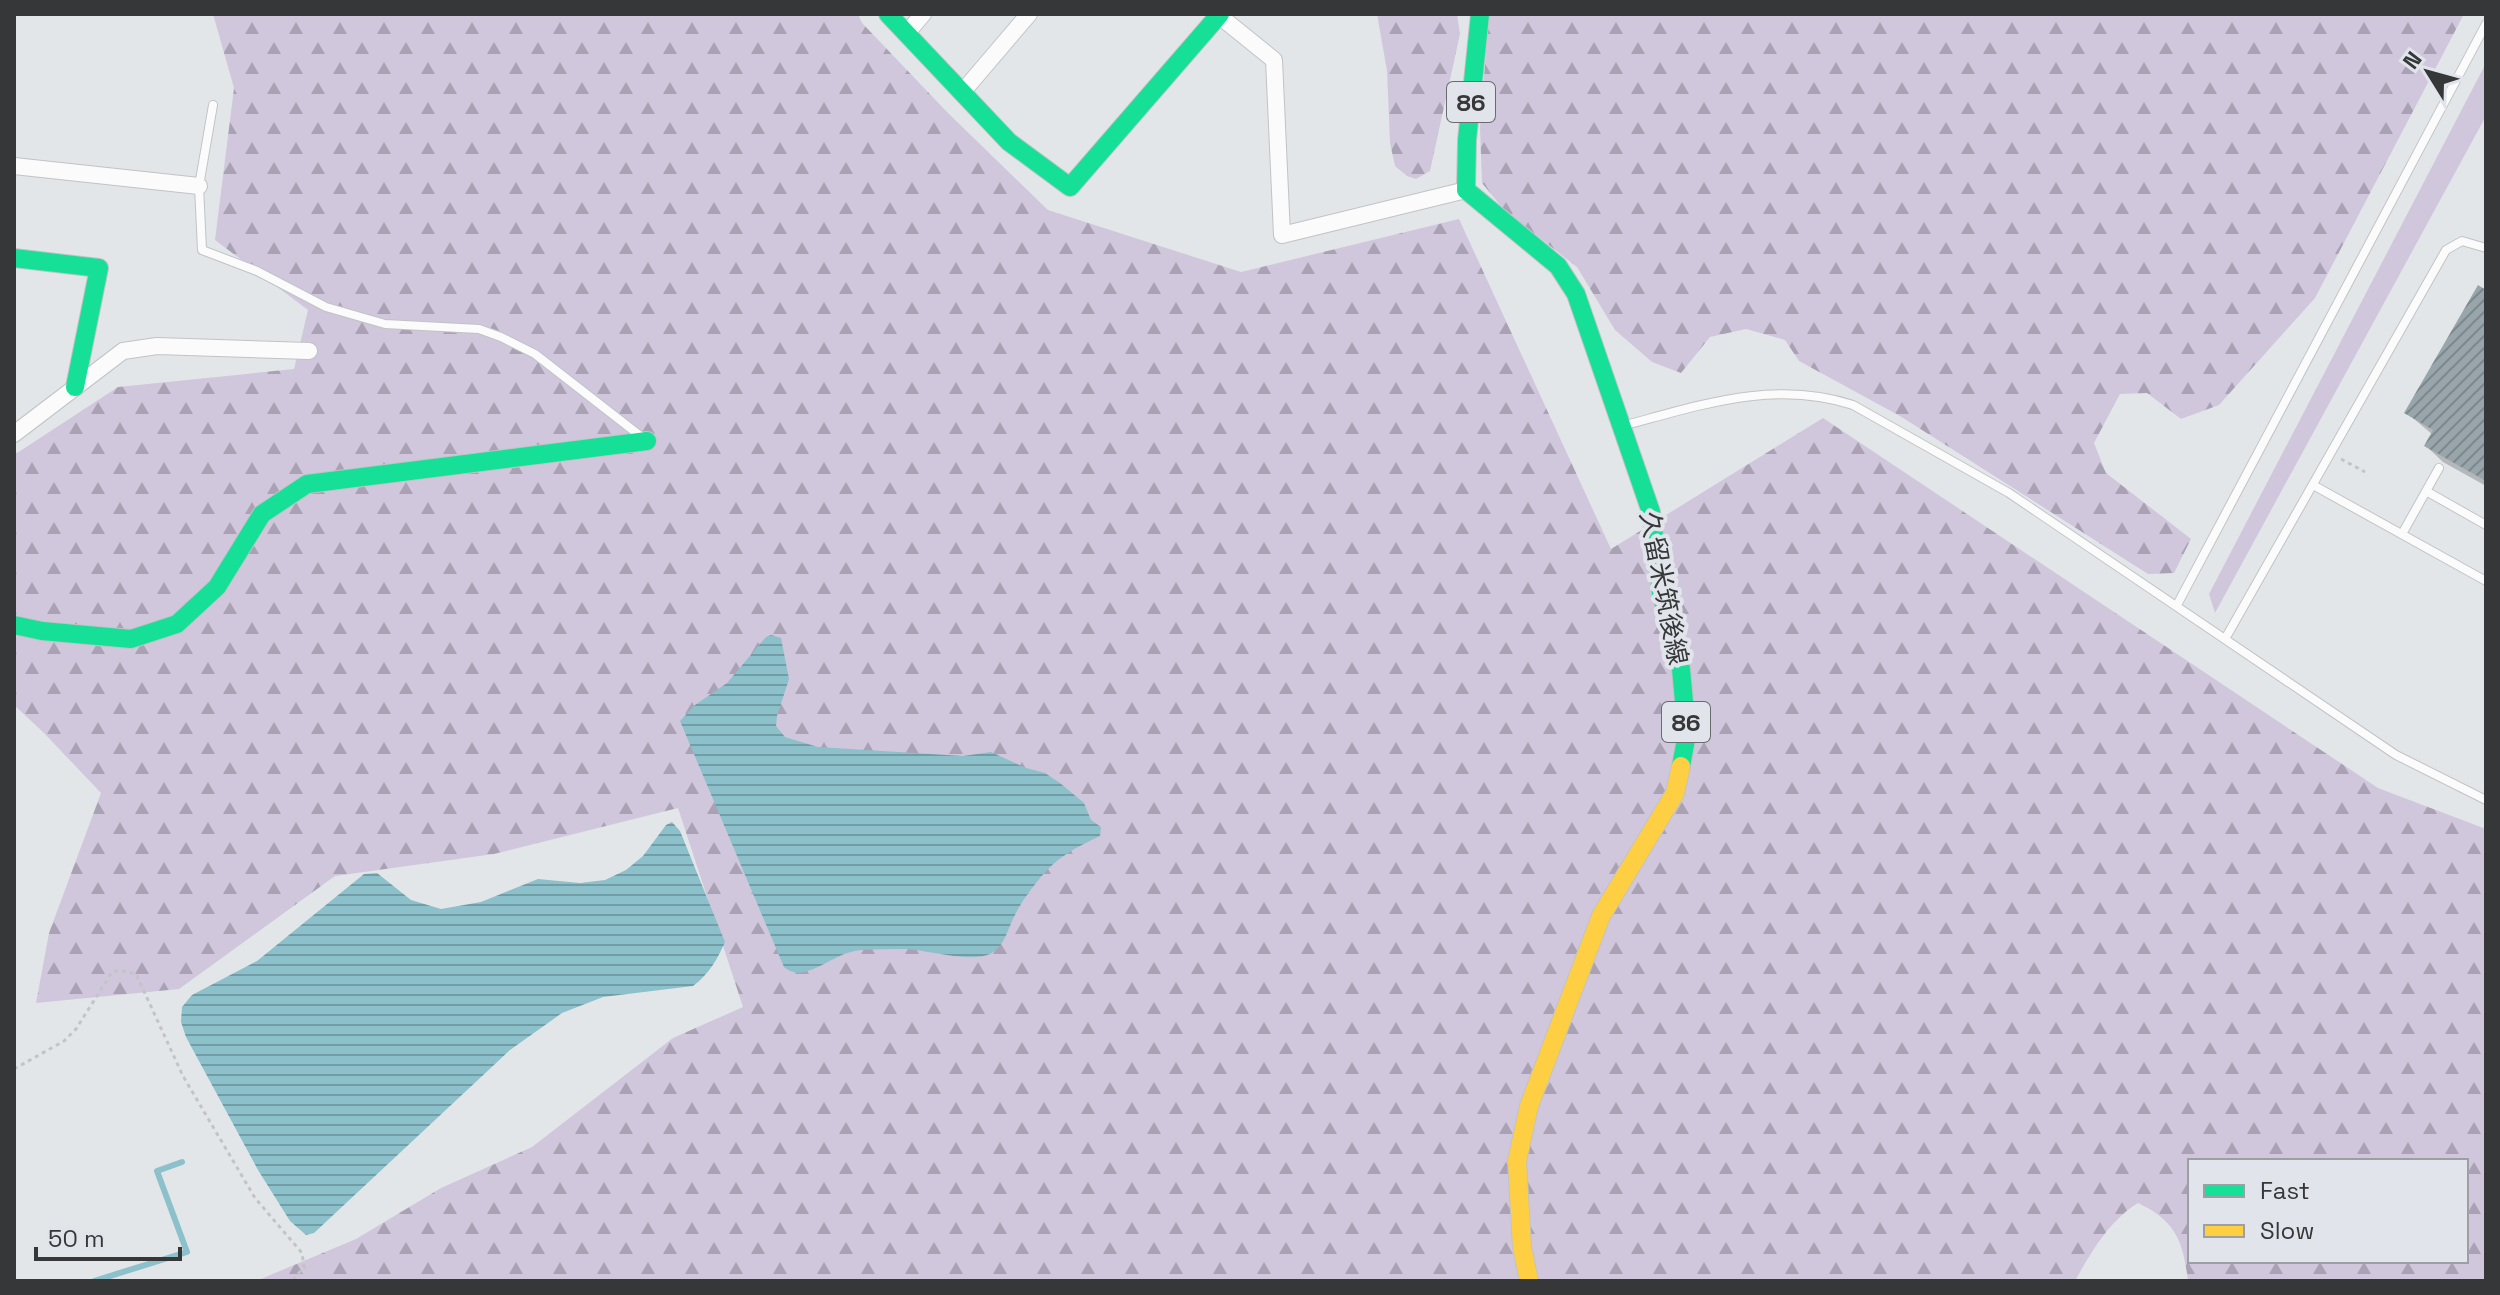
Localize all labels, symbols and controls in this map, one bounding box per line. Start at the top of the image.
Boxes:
north arrow [2388,32,2468,112]
text: N [2396,46,2428,74]
road number: 86 [1447,82,1495,122]
street label: 久留米筑後線 [1632,508,1696,668]
road number: 86 [1662,702,1710,742]
legend [2188,1159,2468,1263]
text: Fast [2260,1175,2310,1206]
scale bar [36,1211,180,1261]
text: Slow [2260,1215,2314,1246]
text: 50 m [48,1223,105,1254]

